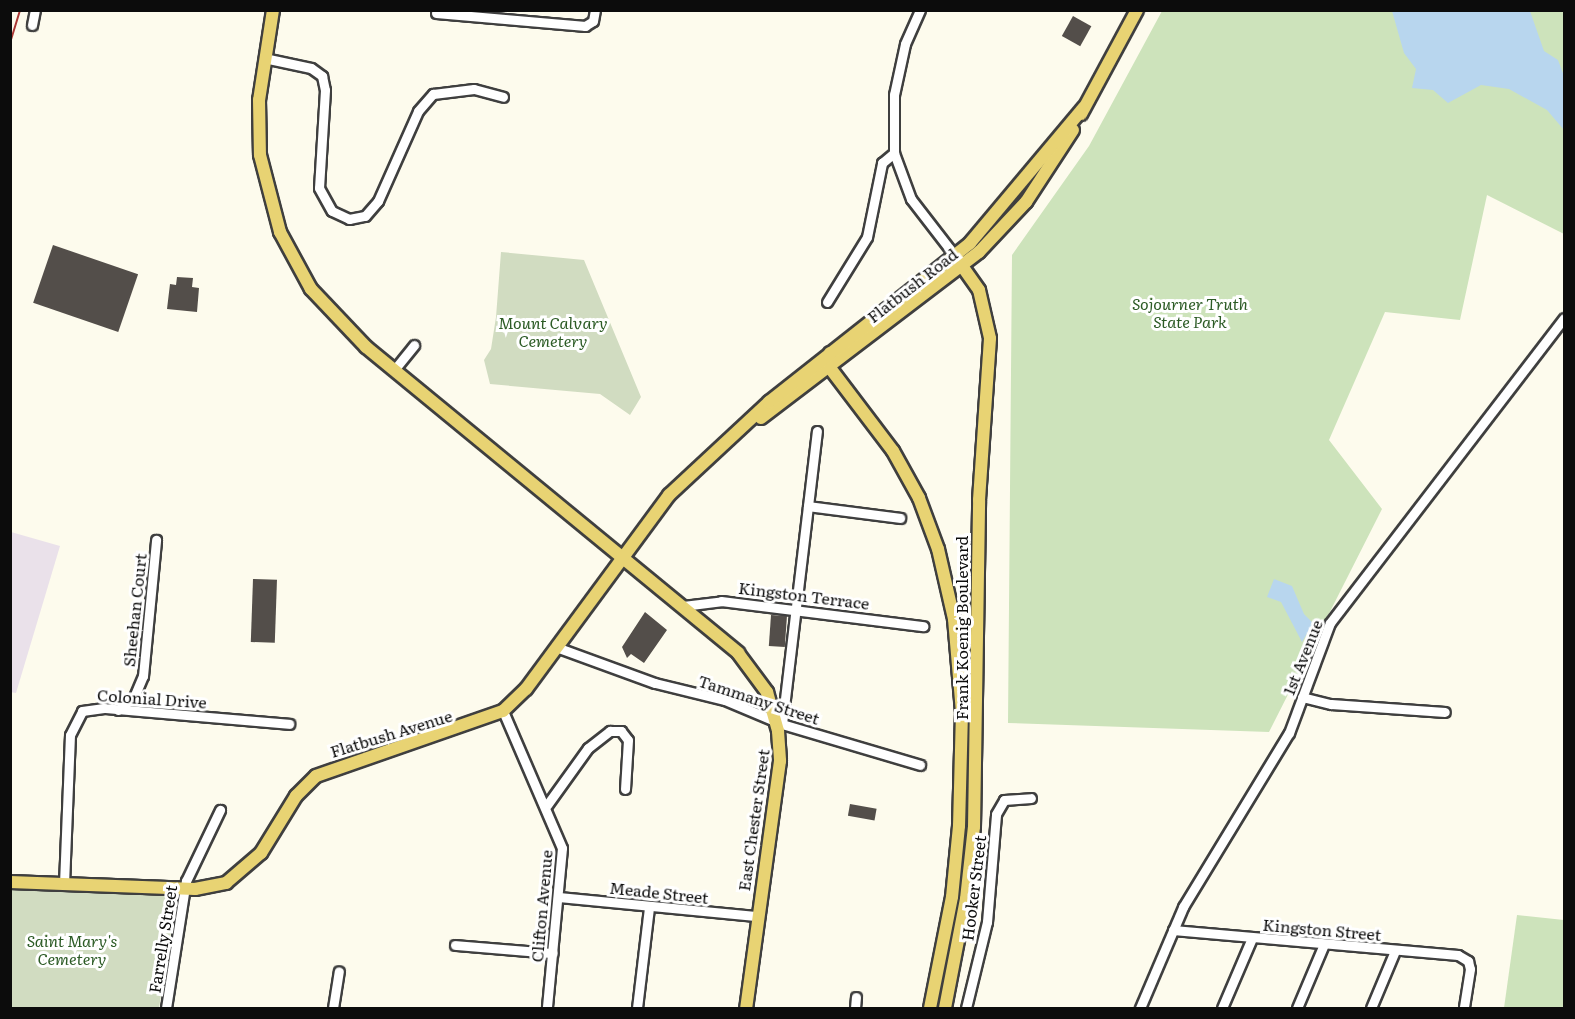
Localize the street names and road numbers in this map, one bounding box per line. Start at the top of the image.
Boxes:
street label: Flatbush Road [863,244,961,326]
street label: Frank Koenig Boulevard [951,536,971,720]
street label: Sheehan Court [118,552,150,668]
street label: Kingston Terrace [737,577,871,613]
street label: 1st Avenue [1278,617,1326,697]
street label: Tammany Street [696,670,822,728]
street label: Colonial Drive [97,685,207,711]
street label: Flatbush Avenue [328,705,454,761]
street label: East Chester Street [734,748,772,892]
street label: Hooker Street [957,834,989,942]
street label: Clifton Avenue [527,849,555,963]
street label: Meade Street [609,877,709,907]
street label: Farrelly Street [144,884,180,994]
street label: Kingston Street [1262,914,1382,944]

